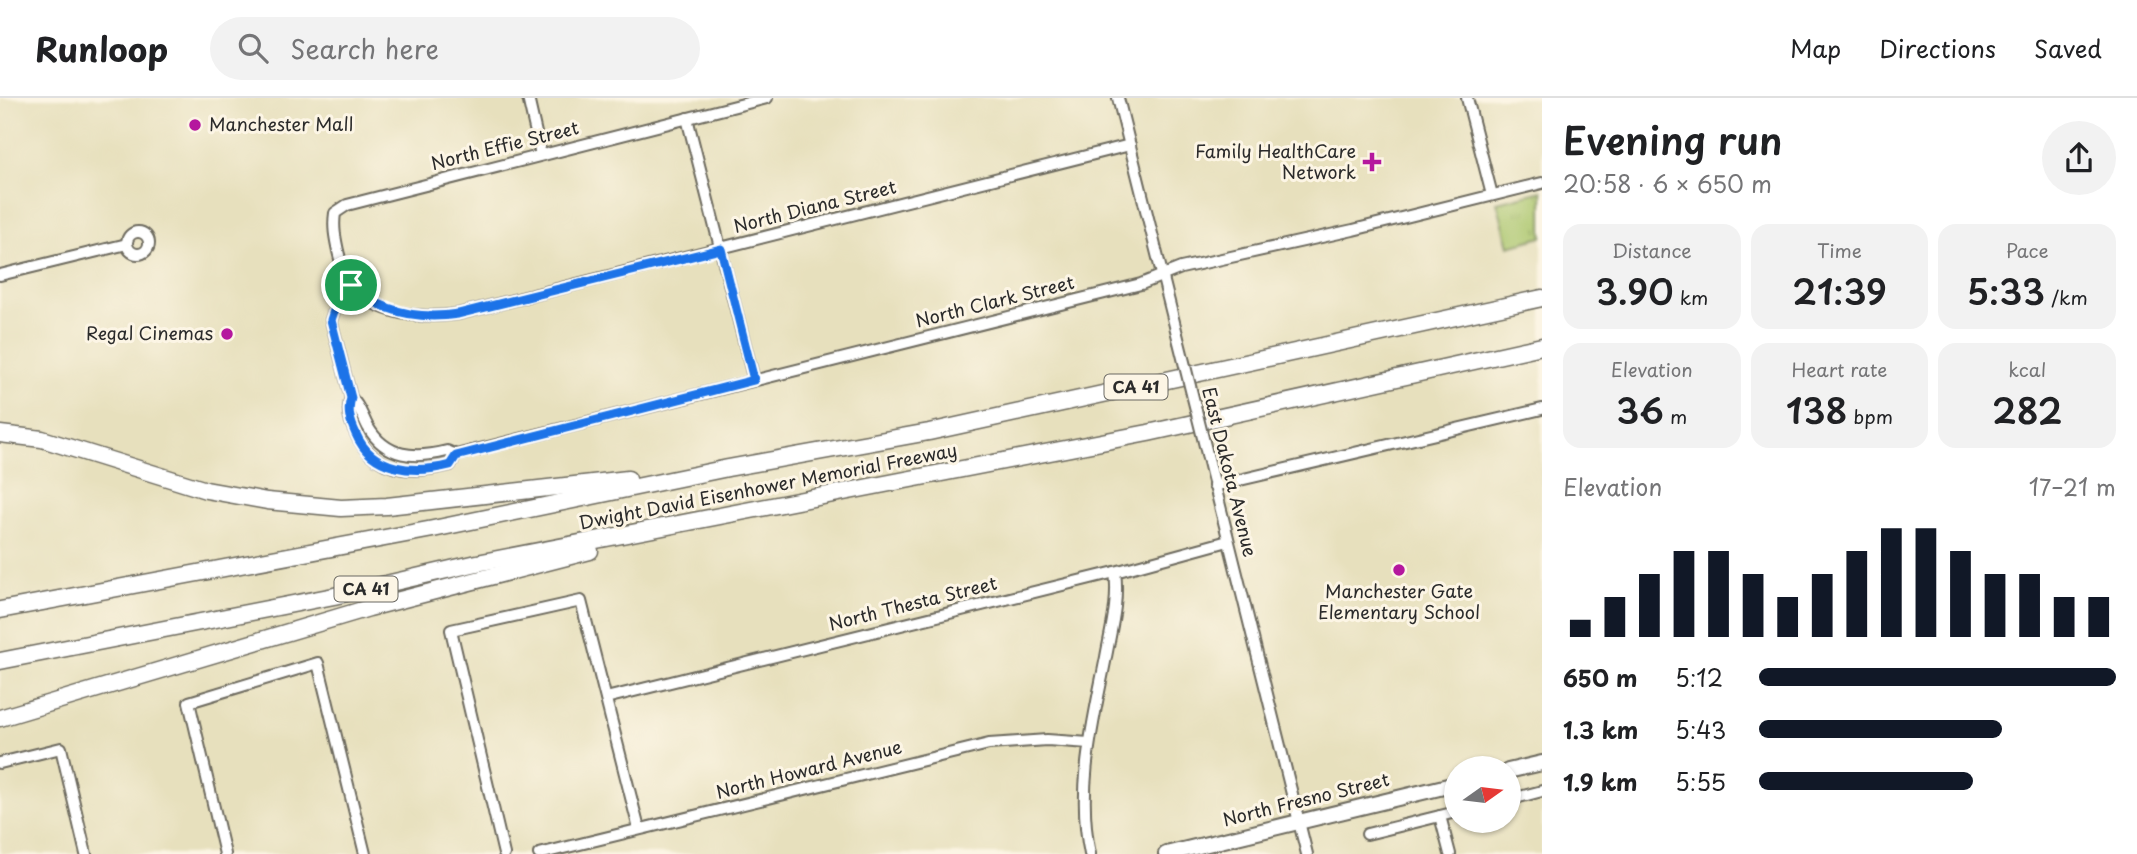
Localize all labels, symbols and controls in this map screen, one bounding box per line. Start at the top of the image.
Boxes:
search box [210,17,700,80]
text: Runloop [35,23,168,73]
icon: search [234,29,272,67]
text: Search here [290,29,439,68]
text: Map [1790,30,1841,66]
text: Directions [1879,30,1996,66]
text: Saved [2034,30,2102,66]
place label: Manchester Mall [209,110,353,137]
text: Evening run [1563,111,1782,168]
street label: North Effie Street [428,113,581,176]
marker: Manchester Mall [187,117,203,133]
button: share [2042,121,2116,195]
place label: Family HealthCare Network [1195,137,1356,185]
marker: Family HealthCare Network [1362,152,1382,172]
text: 20:58 · 6 × 650 m [1563,166,1772,201]
street label: North Diana Street [730,172,899,239]
text: Distance [1612,236,1692,264]
text: Time [1817,236,1862,264]
text: Pace [2006,236,2049,264]
pin [321,255,381,315]
text: 3.90 [1595,264,1674,317]
text: 21:39 [1792,264,1887,317]
text: 5:33 [1967,264,2045,317]
icon: arrive [332,266,370,304]
street label: North Clark Street [912,268,1077,333]
text: km [1674,283,1708,311]
text: /km [2045,283,2088,311]
place label: Regal Cinemas [86,319,213,346]
marker: Regal Cinemas [219,326,235,342]
text: Elevation [1611,355,1693,383]
text: Heart rate [1792,355,1887,383]
text: kcal [2008,355,2046,383]
road number: CA 41 [1104,374,1168,400]
text: 36 [1616,383,1664,436]
text: 138 [1786,383,1847,436]
text: 282 [1992,383,2062,436]
street label: East Dakota Avenue [1196,384,1265,560]
text: m [1664,402,1687,430]
text: bpm [1847,402,1893,430]
street label: Dwight David Eisenhower Memorial Freeway [576,436,959,535]
text: Elevation [1563,469,1662,504]
text: 17–21 m [2029,469,2116,504]
marker: Manchester Gate Elementary School [1391,562,1407,578]
street label: North Thesta Street [826,569,1000,637]
road number: CA 41 [334,576,398,602]
place label: Manchester Gate Elementary School [1318,577,1480,625]
text: 650 m [1563,660,1637,695]
text: 5:12 [1675,660,1723,695]
text: 1.3 km [1563,712,1638,747]
text: 5:43 [1675,712,1726,747]
street label: North Howard Avenue [713,732,905,805]
north arrow [1444,756,1521,833]
map controls [1444,756,1521,833]
text: 1.9 km [1563,764,1637,799]
text: 5:55 [1675,764,1726,799]
street label: North Fresno Street [1220,765,1392,832]

